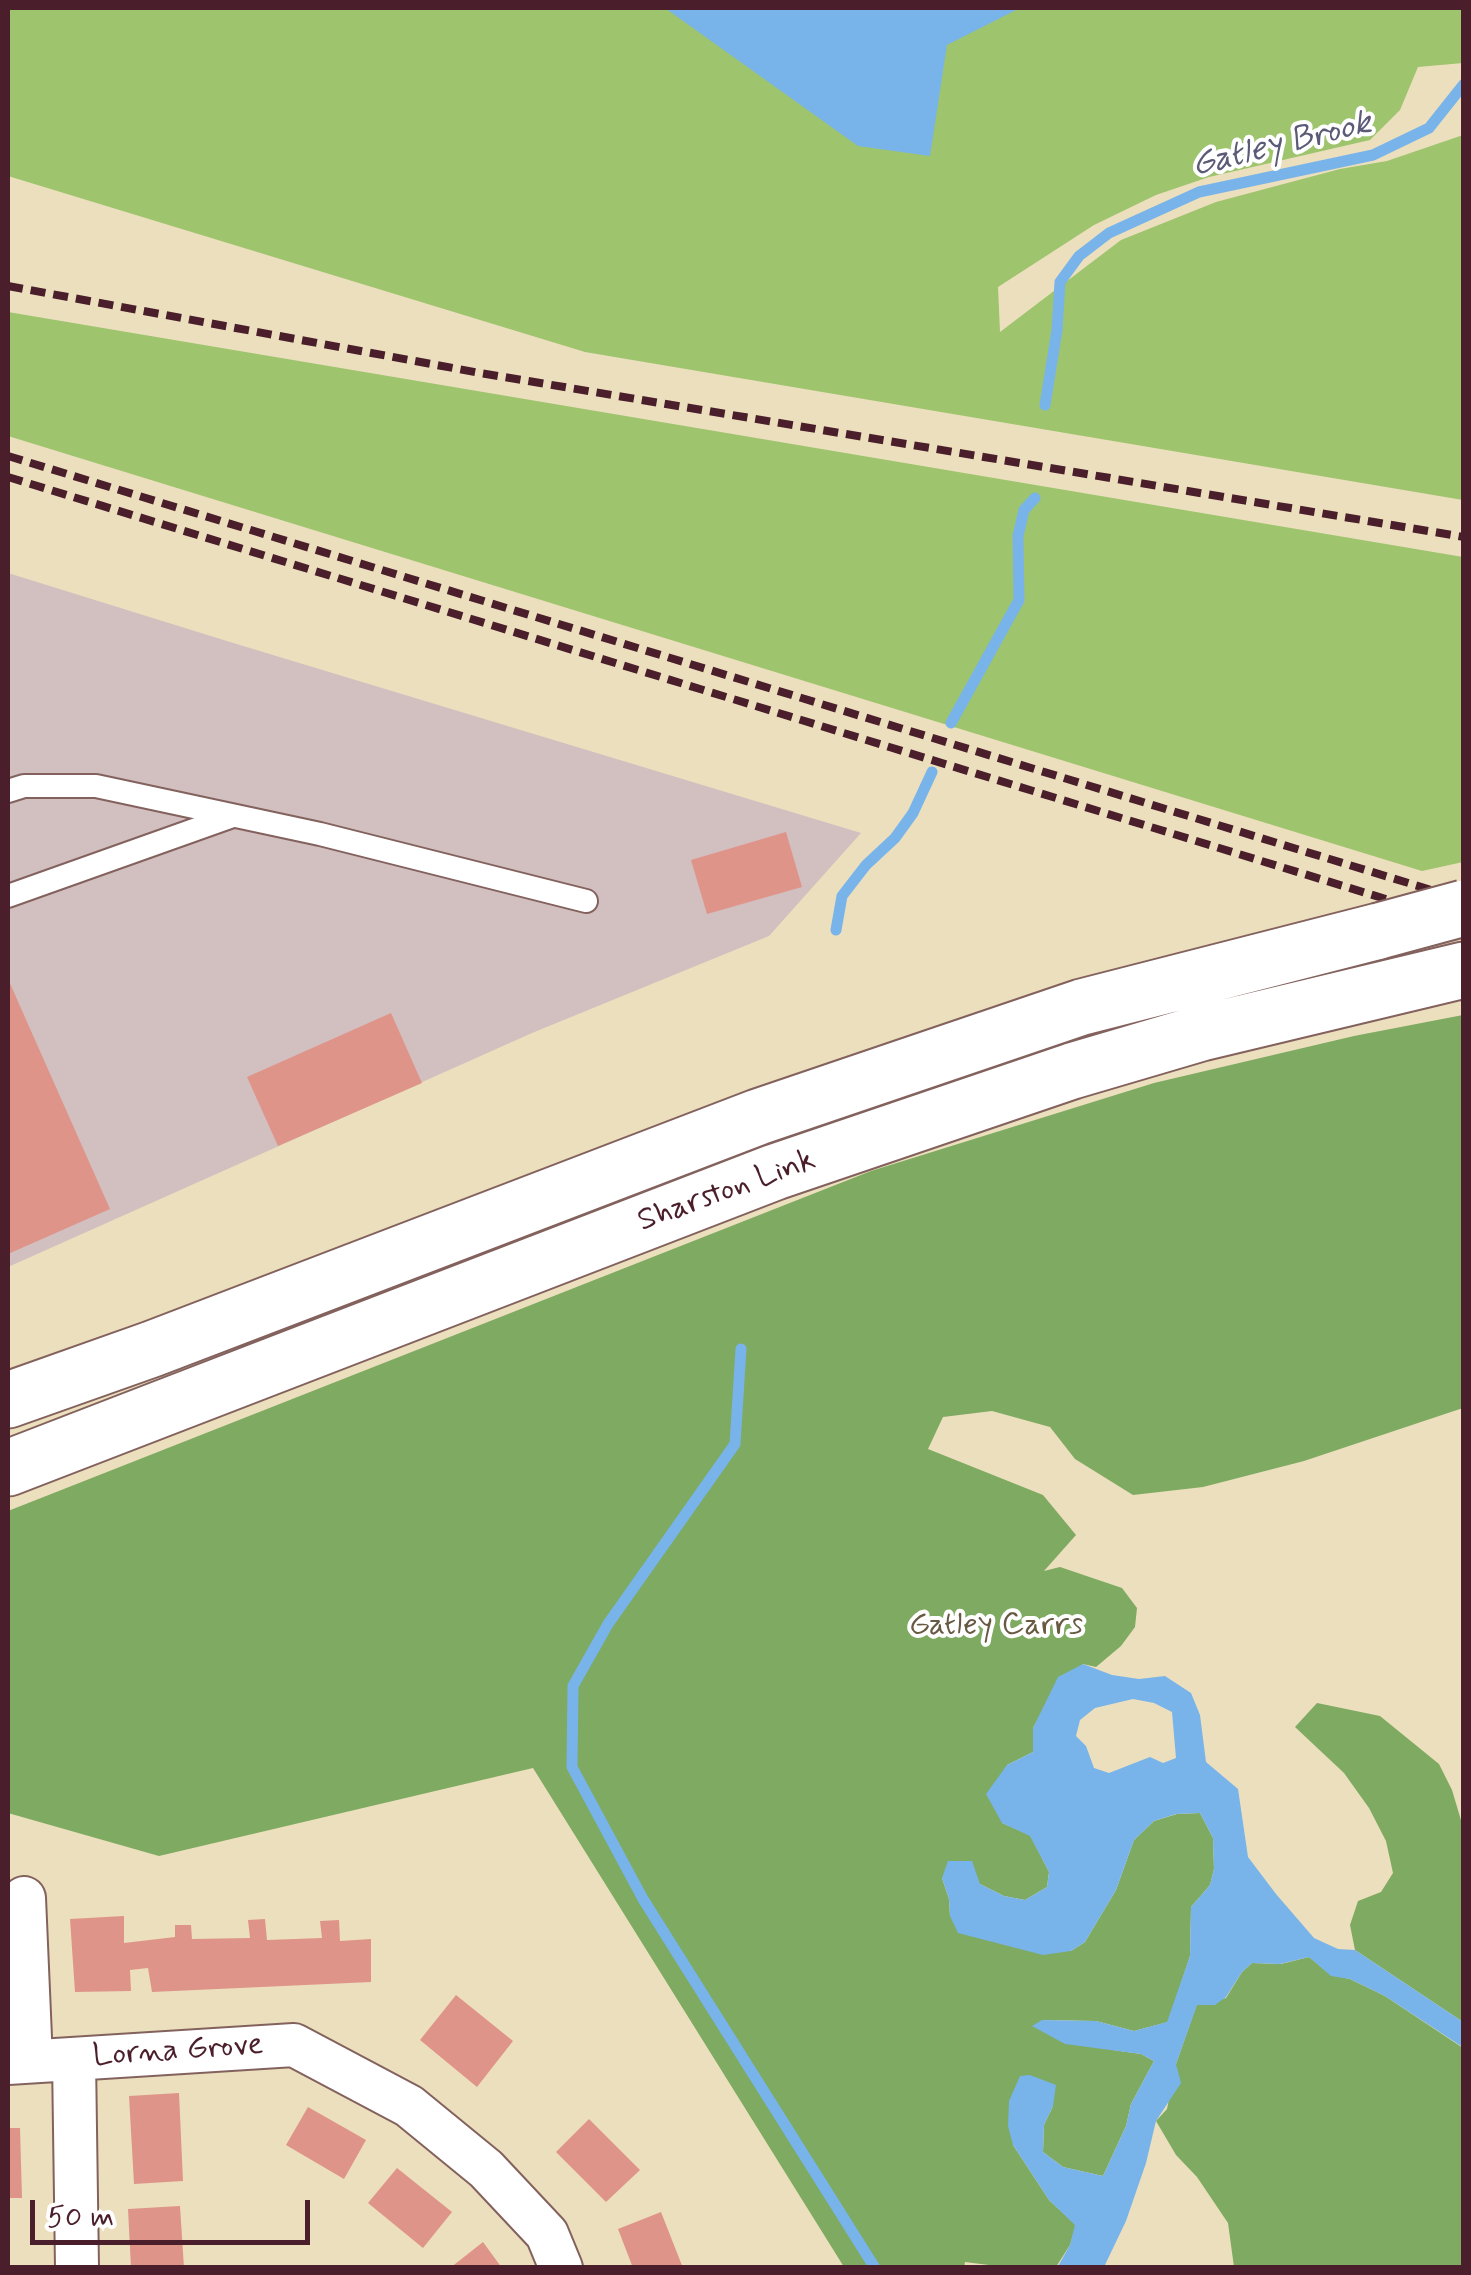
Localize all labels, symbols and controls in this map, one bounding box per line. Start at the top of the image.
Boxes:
water label: Gatley Brook [1188,103,1376,189]
street label: Sharston Link [633,1142,821,1242]
park label: Gatley Carrs [909,1607,1083,1645]
street label: Lorna Grove [91,2027,265,2077]
scale bar [35,2180,315,2242]
text: 50 m [47,2198,114,2237]

